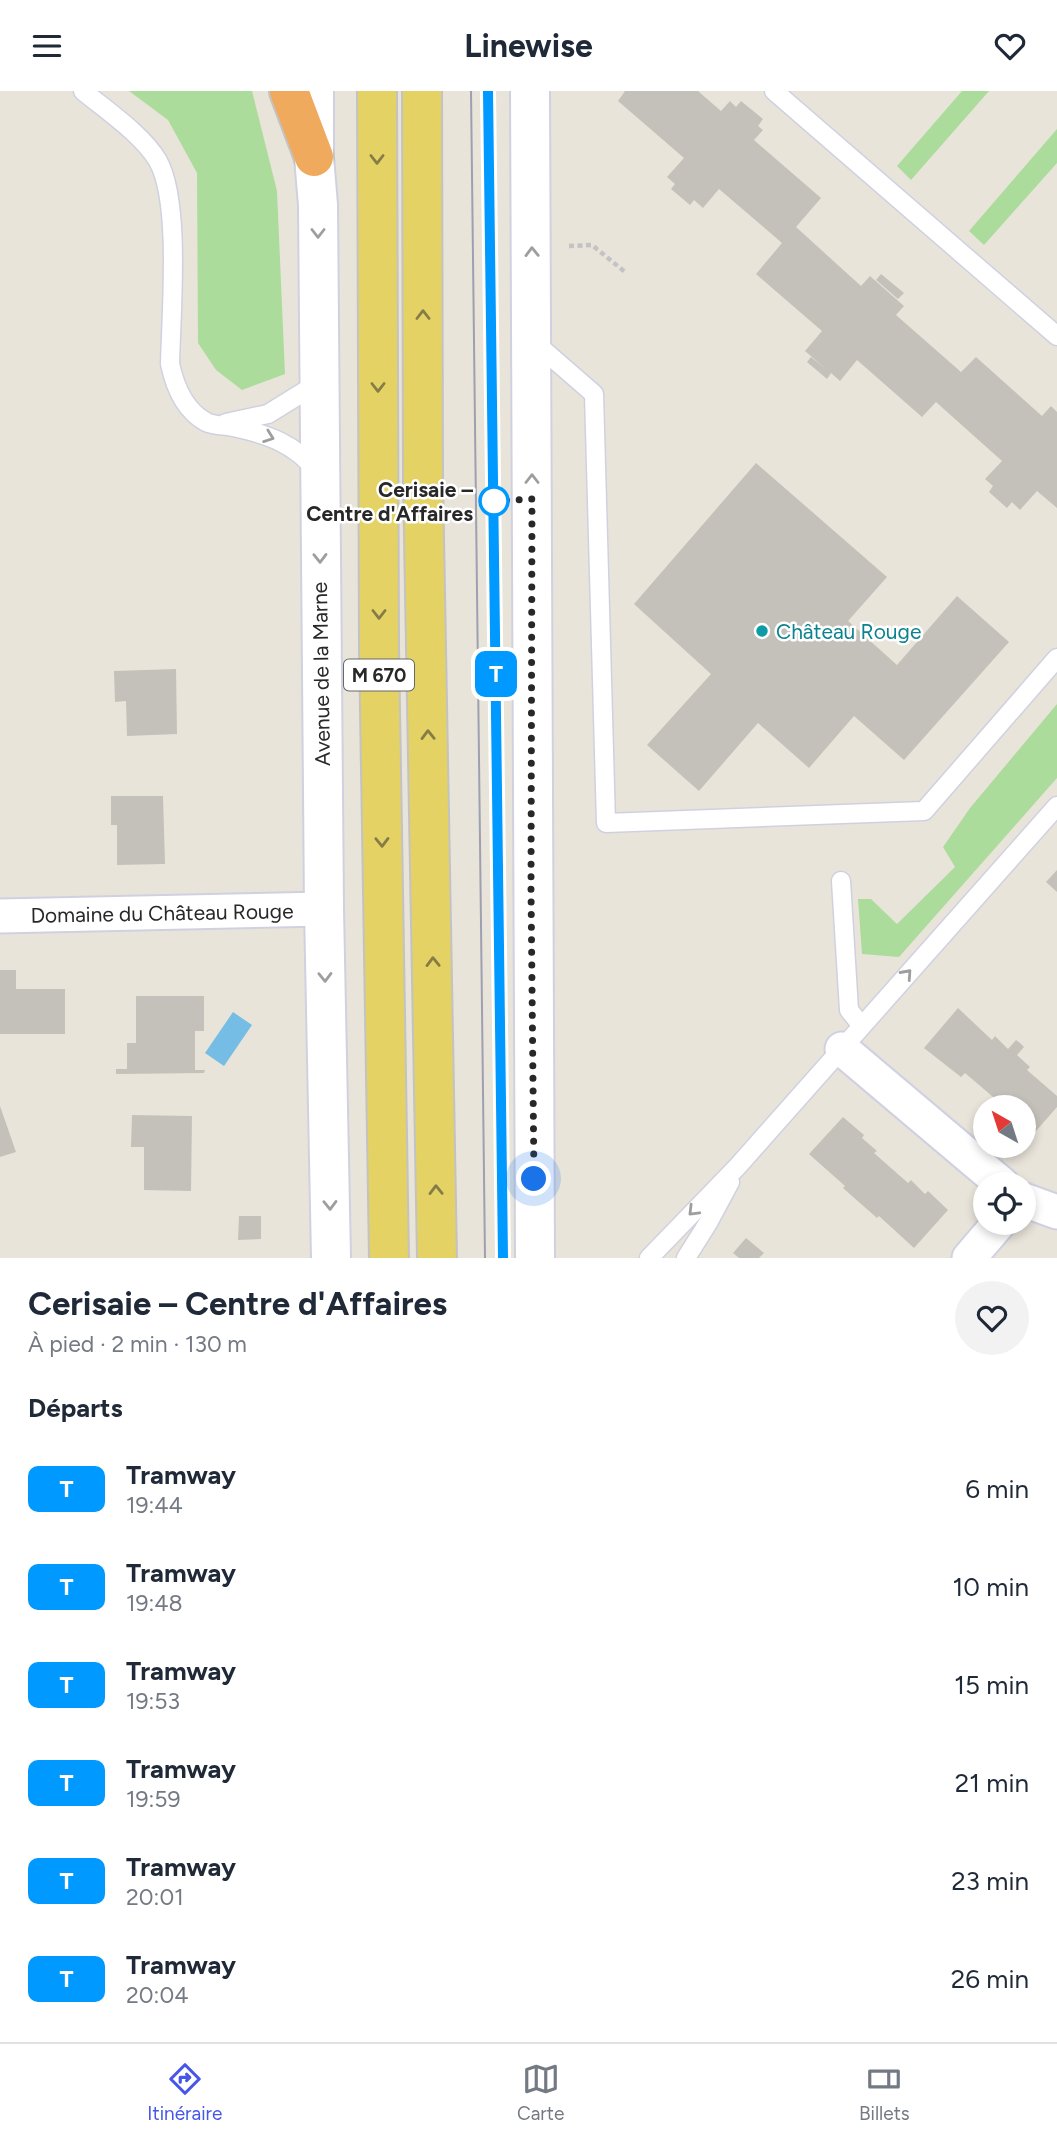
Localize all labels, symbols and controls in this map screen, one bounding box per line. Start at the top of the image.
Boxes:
icon: menu [28,27,66,65]
text: Linewise [464,27,593,65]
icon: heart [991,27,1029,65]
one-way arrow [369,154,385,165]
one-way arrow [310,228,326,238]
one-way arrow [524,246,540,257]
one-way arrow [415,309,431,320]
one-way arrow [370,382,386,392]
one-way arrow [263,429,275,443]
one-way arrow [524,474,540,484]
place label: Cerisaie – Centre d'Affaires [306,477,473,526]
marker: Cerisaie – Centre d'Affaires [479,486,509,516]
one-way arrow [312,553,328,564]
street label: Avenue de la Marne [307,582,335,766]
one-way arrow [371,609,387,620]
place label: Château Rouge [776,619,921,644]
marker: Château Rouge [754,623,770,639]
line badge: T [473,651,519,697]
road number: M 670 [344,659,414,691]
text: T [489,659,503,688]
one-way arrow [420,729,436,740]
one-way arrow [374,837,390,847]
street label: Domaine du Château Rouge [30,898,294,928]
one-way arrow [425,957,440,968]
one-way arrow [899,969,911,982]
one-way arrow [318,972,333,983]
north arrow [973,1095,1036,1159]
map controls [973,1095,1036,1235]
your location [516,1161,551,1196]
button: locate [973,1172,1036,1235]
one-way arrow [428,1184,444,1195]
one-way arrow [322,1200,338,1211]
one-way arrow [688,1203,701,1216]
button: heart [955,1281,1029,1355]
text: Cerisaie – Centre d'Affaires [28,1284,447,1323]
text: À pied · 2 min · 130 m [28,1330,247,1358]
text: Départs [28,1392,123,1424]
text: Tramway [126,1459,236,1491]
text: 6 min [965,1473,1029,1505]
text: T [59,1474,74,1503]
text: 19:44 [126,1491,183,1519]
text: Tramway [126,1557,236,1589]
text: 10 min [953,1571,1029,1603]
text: T [59,1572,74,1601]
text: 19:48 [126,1589,183,1617]
text: Tramway [126,1655,236,1687]
text: 15 min [954,1669,1029,1701]
text: T [59,1670,74,1699]
text: 19:53 [126,1687,180,1715]
text: Tramway [126,1753,236,1785]
text: 21 min [955,1767,1029,1799]
text: T [59,1768,74,1797]
text: 19:59 [126,1785,181,1813]
text: Tramway [126,1851,236,1883]
text: 23 min [951,1865,1029,1897]
text: T [59,1866,74,1895]
text: 20:01 [126,1883,184,1911]
text: Tramway [126,1949,236,1981]
text: 26 min [951,1963,1029,1995]
text: T [59,1964,74,1993]
text: 20:04 [126,1981,188,2009]
tab: Itinéraire [147,2060,222,2125]
tab: Carte [517,2060,564,2125]
tab: Billets [859,2060,910,2125]

